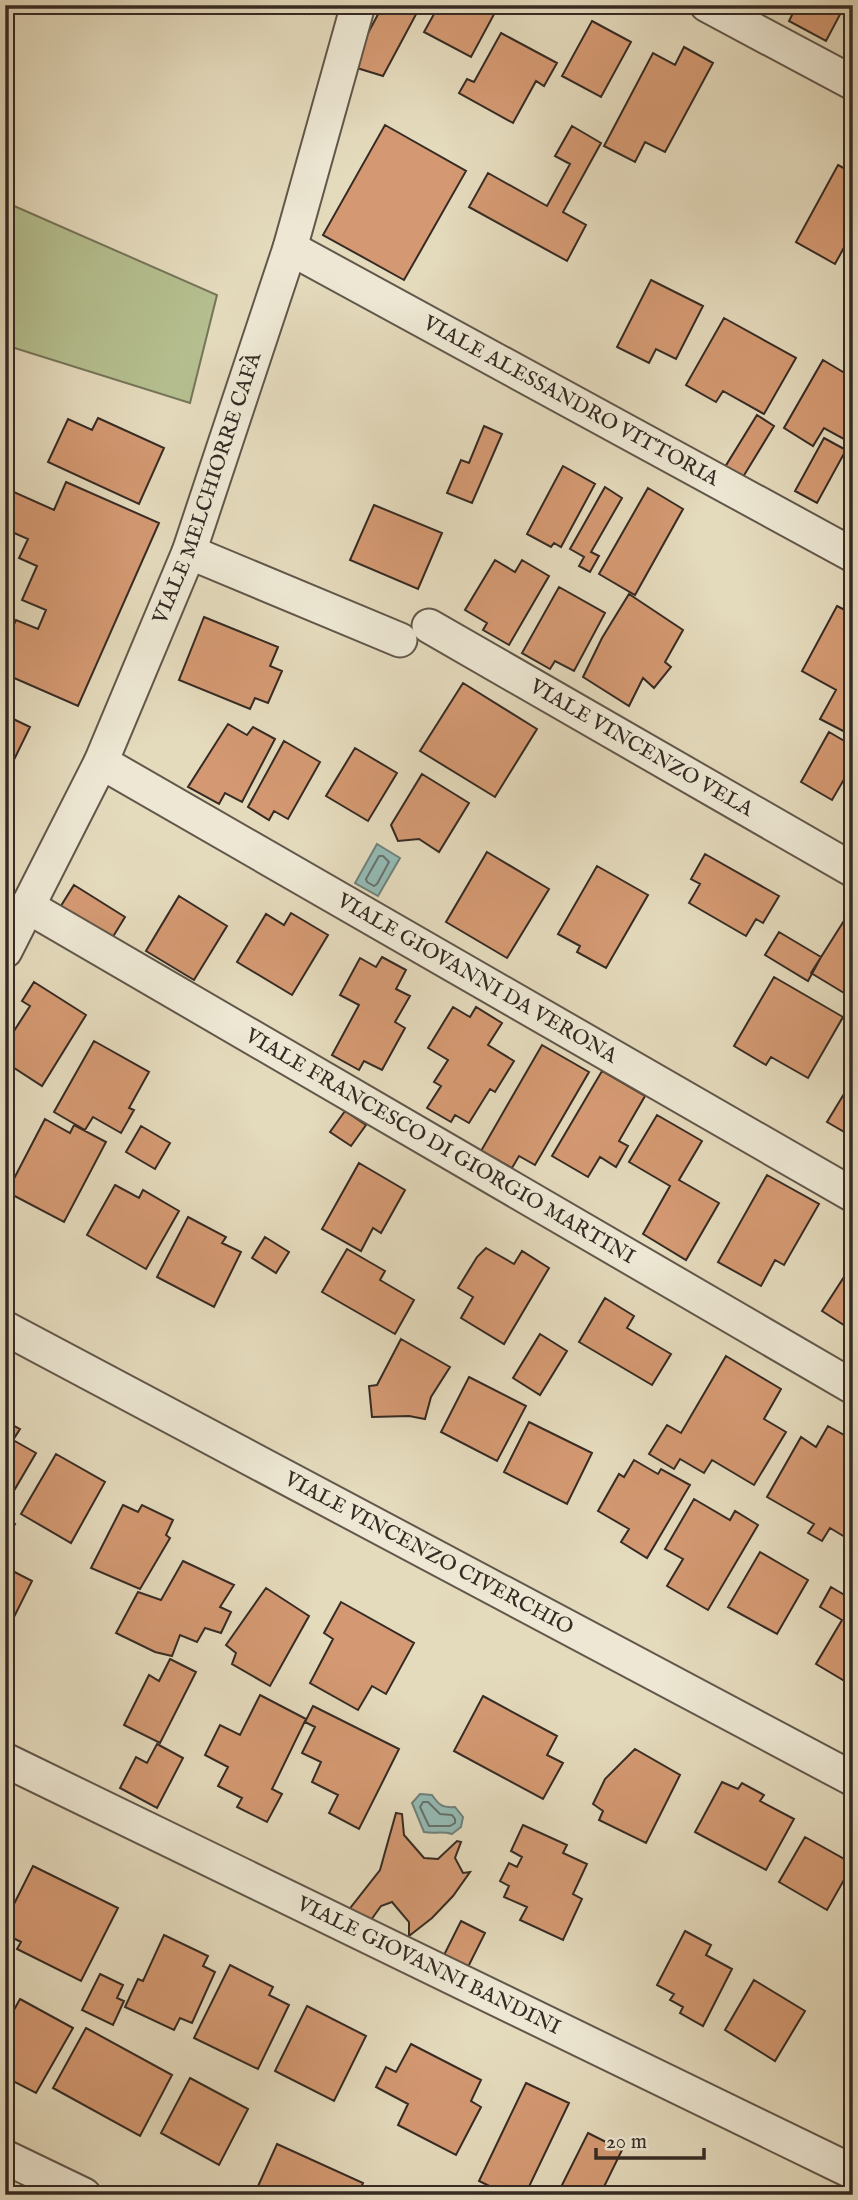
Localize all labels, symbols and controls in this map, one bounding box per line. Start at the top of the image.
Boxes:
street label: VIALE ALESSANDRO VITTORIA [418,309,724,493]
street label: VIALE MELCHIORRE CAFÀ [146,348,268,629]
street label: VIALE VINCENZO VELA [524,673,759,824]
street label: VIALE GIOVANNI DA VERONA [331,887,623,1070]
street label: VIALE FRANCESCO DI GIORGIO MARTINI [239,1022,640,1271]
street label: VIALE VINCENZO CIVERCHIO [279,1465,578,1641]
street label: VIALE GIOVANNI BANDINI [291,1890,565,2041]
scale bar [596,2116,704,2160]
text: 20 m [606,2129,647,2156]

